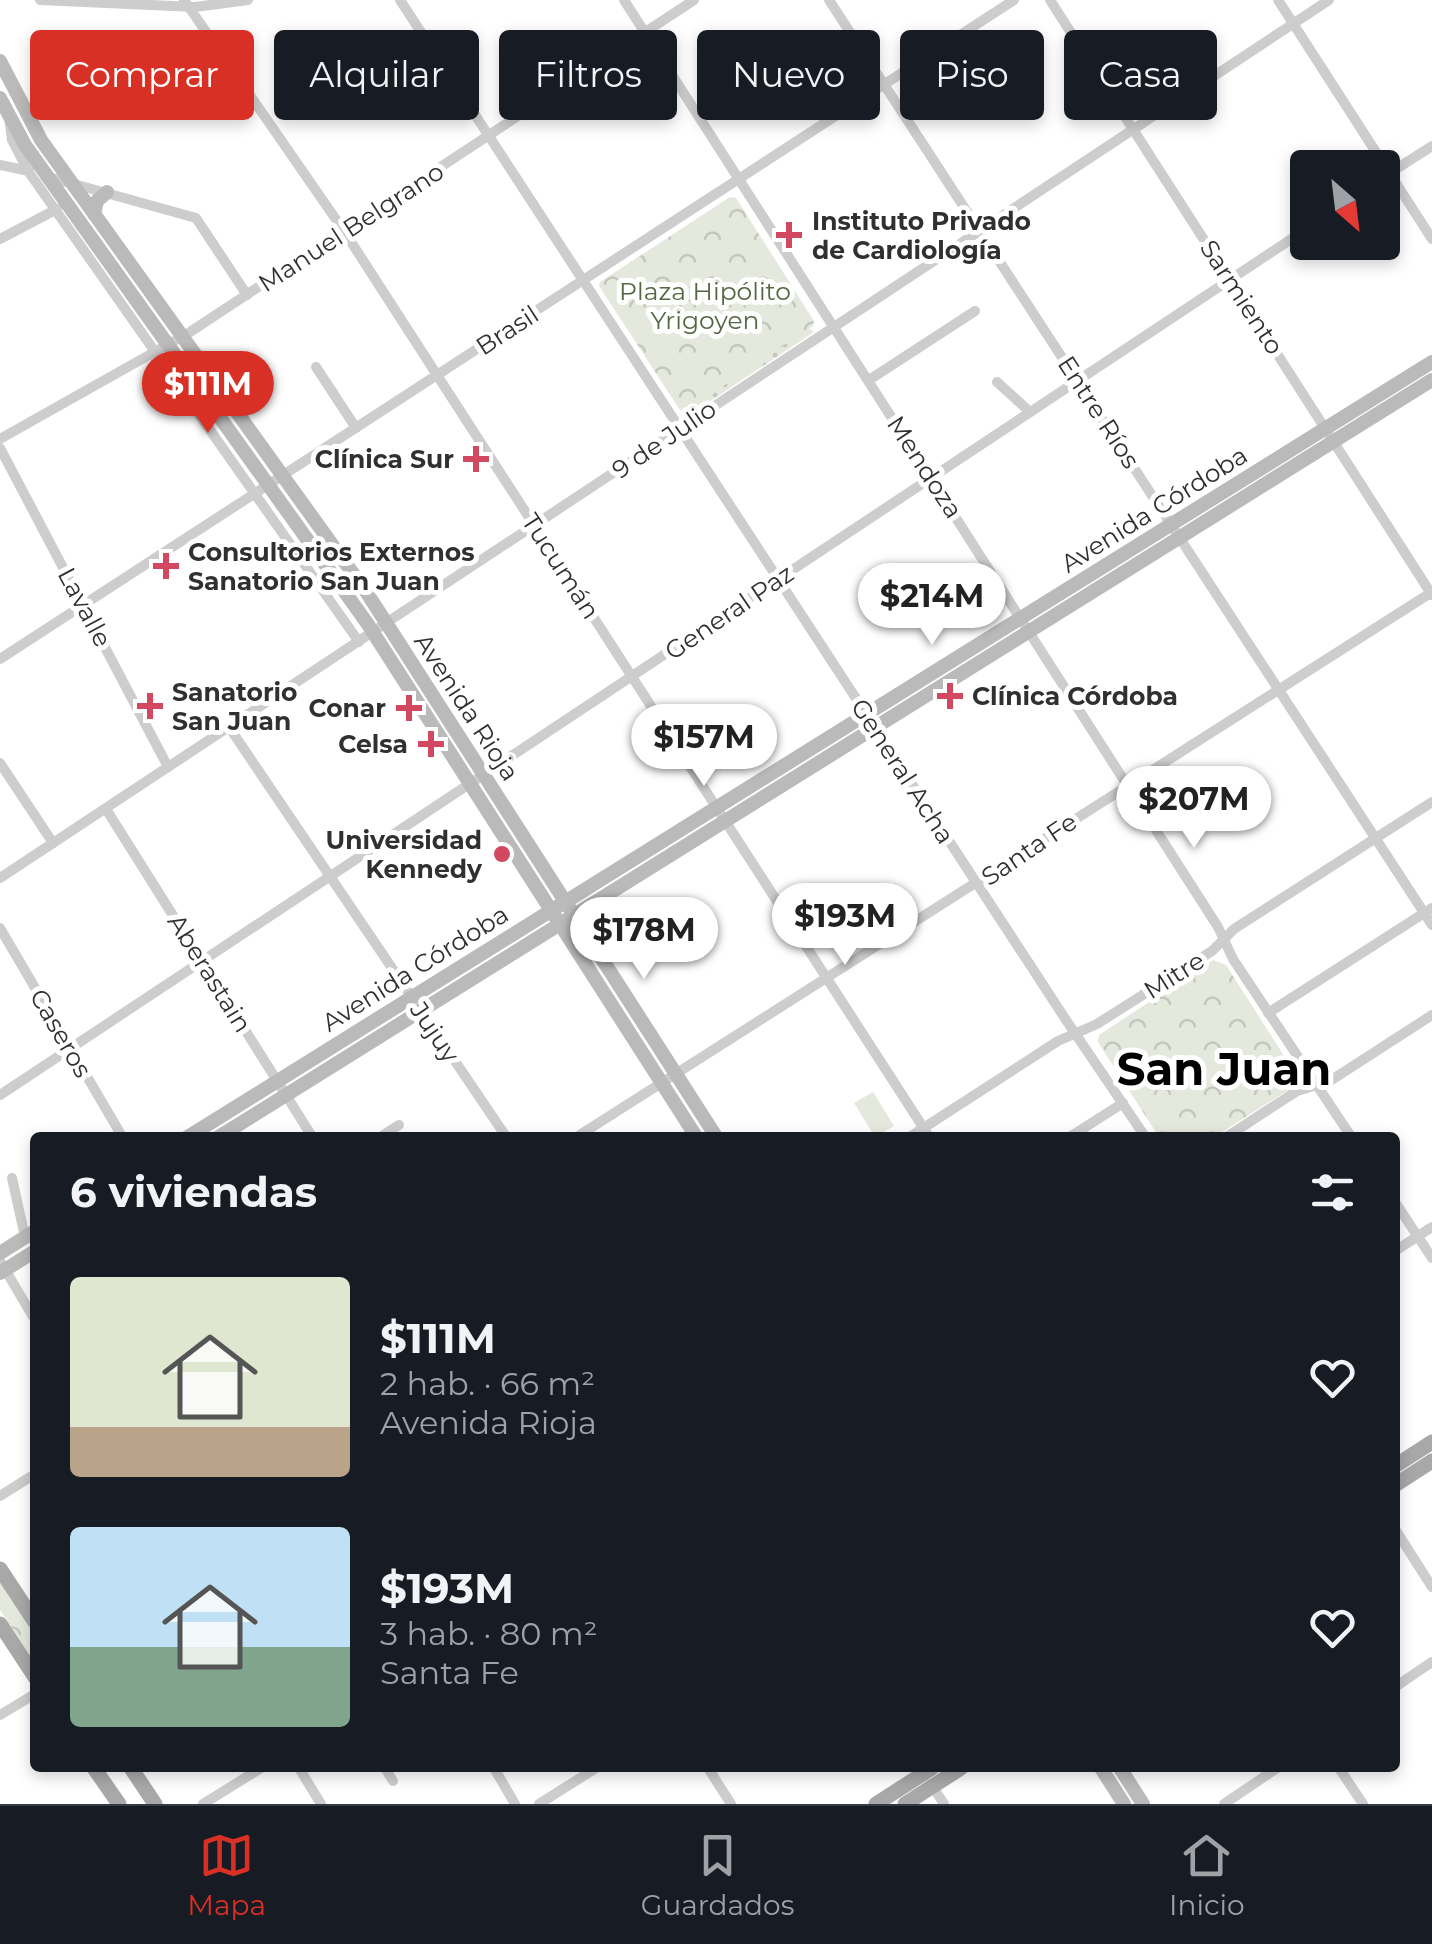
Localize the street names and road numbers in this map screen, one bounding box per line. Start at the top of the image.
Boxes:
street label: Manuel Belgrano [253,156,449,298]
street label: Sarmiento [1194,234,1290,360]
street label: Brasil [470,299,544,361]
street label: Entre Ríos [1052,350,1146,474]
street label: 9 de Julio [606,393,722,485]
street label: Mendoza [881,410,969,524]
street label: Avenida Córdoba [1055,440,1253,578]
street label: Tucumán [516,508,606,624]
street label: General Paz [659,558,799,666]
street label: Lavalle [52,562,118,652]
street label: Avenida Rioja [408,628,526,786]
street label: General Acha [845,693,961,849]
street label: Santa Fe [976,806,1082,892]
street label: Avenida Córdoba [316,899,514,1037]
street label: Aberastain [162,908,258,1038]
street label: Mitre [1138,945,1210,1005]
street label: Caseros [24,983,98,1083]
street label: Jujuy [403,995,466,1068]

